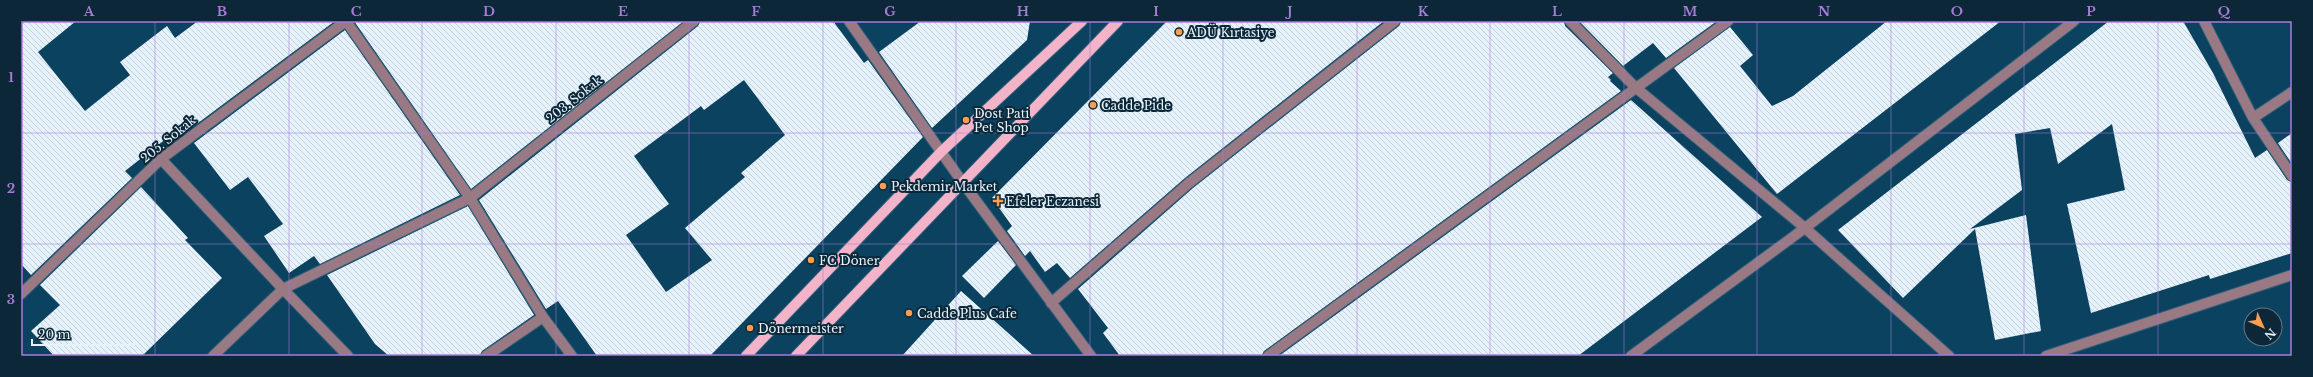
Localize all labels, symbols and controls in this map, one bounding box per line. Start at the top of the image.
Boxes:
text: A [83,3,95,20]
text: B [217,3,227,20]
text: C [351,3,362,20]
text: D [483,3,495,20]
text: E [618,3,628,20]
text: F [752,3,761,20]
text: G [884,3,896,20]
text: H [1017,3,1029,20]
text: I [1153,3,1159,20]
text: J [1284,3,1293,20]
text: K [1418,3,1429,20]
text: L [1552,3,1562,20]
text: M [1683,3,1698,20]
text: N [1818,3,1830,20]
text: O [1951,3,1963,20]
text: P [2086,3,2096,20]
text: Q [2218,3,2231,20]
place label: ADÜ Kırtasiye [1186,23,1275,40]
marker: ADÜ Kırtasiye [1174,27,1184,37]
text: 1 [8,69,14,86]
street label: 203. Sokak [543,72,605,126]
place label: Cadde Pide [1101,98,1171,113]
marker: Cadde Pide [1088,100,1098,110]
place label: Dost Pati Pet Shop [974,106,1029,135]
street label: 205. Sokak [138,112,199,166]
marker: Dost Pati Pet Shop [961,115,971,125]
place label: Pekdemir Market [891,179,998,194]
text: 2 [7,180,15,197]
marker: Pekdemir Market [878,181,888,191]
place label: Efeler Eczanesi [1006,194,1099,209]
marker: Efeler Eczanesi [993,196,1003,206]
place label: FC Döner [819,253,880,268]
marker: FC Döner [806,255,816,265]
text: 3 [7,291,15,308]
place label: Cadde Plus Cafe [917,306,1017,321]
north arrow [2243,307,2283,347]
marker: Cadde Plus Cafe [904,308,914,318]
scale bar [32,321,134,347]
place label: Dönermeister [758,321,844,336]
marker: Dönermeister [745,323,755,333]
text: N [2261,325,2279,343]
text: 20 m [38,327,70,342]

